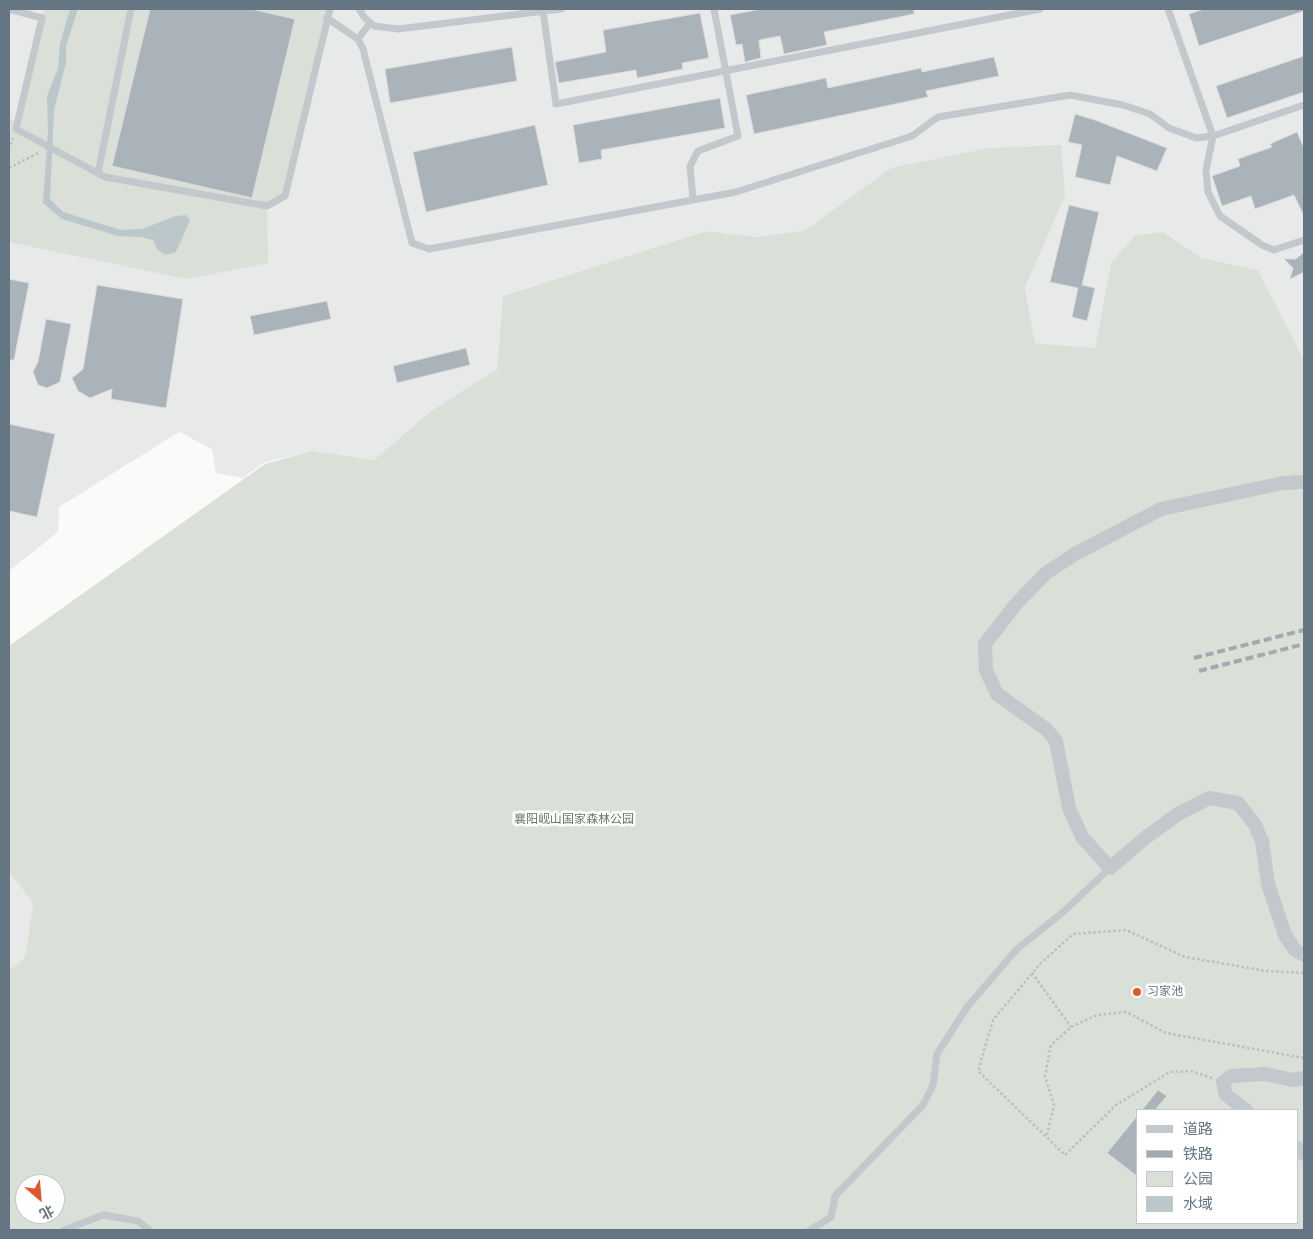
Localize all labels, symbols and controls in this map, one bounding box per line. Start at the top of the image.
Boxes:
park label: 襄阳岘山国家森林公园 [514,813,634,827]
place label: 习家池 [1147,985,1183,999]
marker: 习家池 [1131,986,1143,998]
legend [1136,1109,1298,1224]
text: 道路 [1183,1119,1213,1140]
text: 铁路 [1183,1144,1213,1165]
text: 公园 [1183,1169,1213,1190]
north arrow [15,1174,65,1224]
text: 水域 [1183,1194,1213,1215]
text: 北 [36,1199,57,1224]

